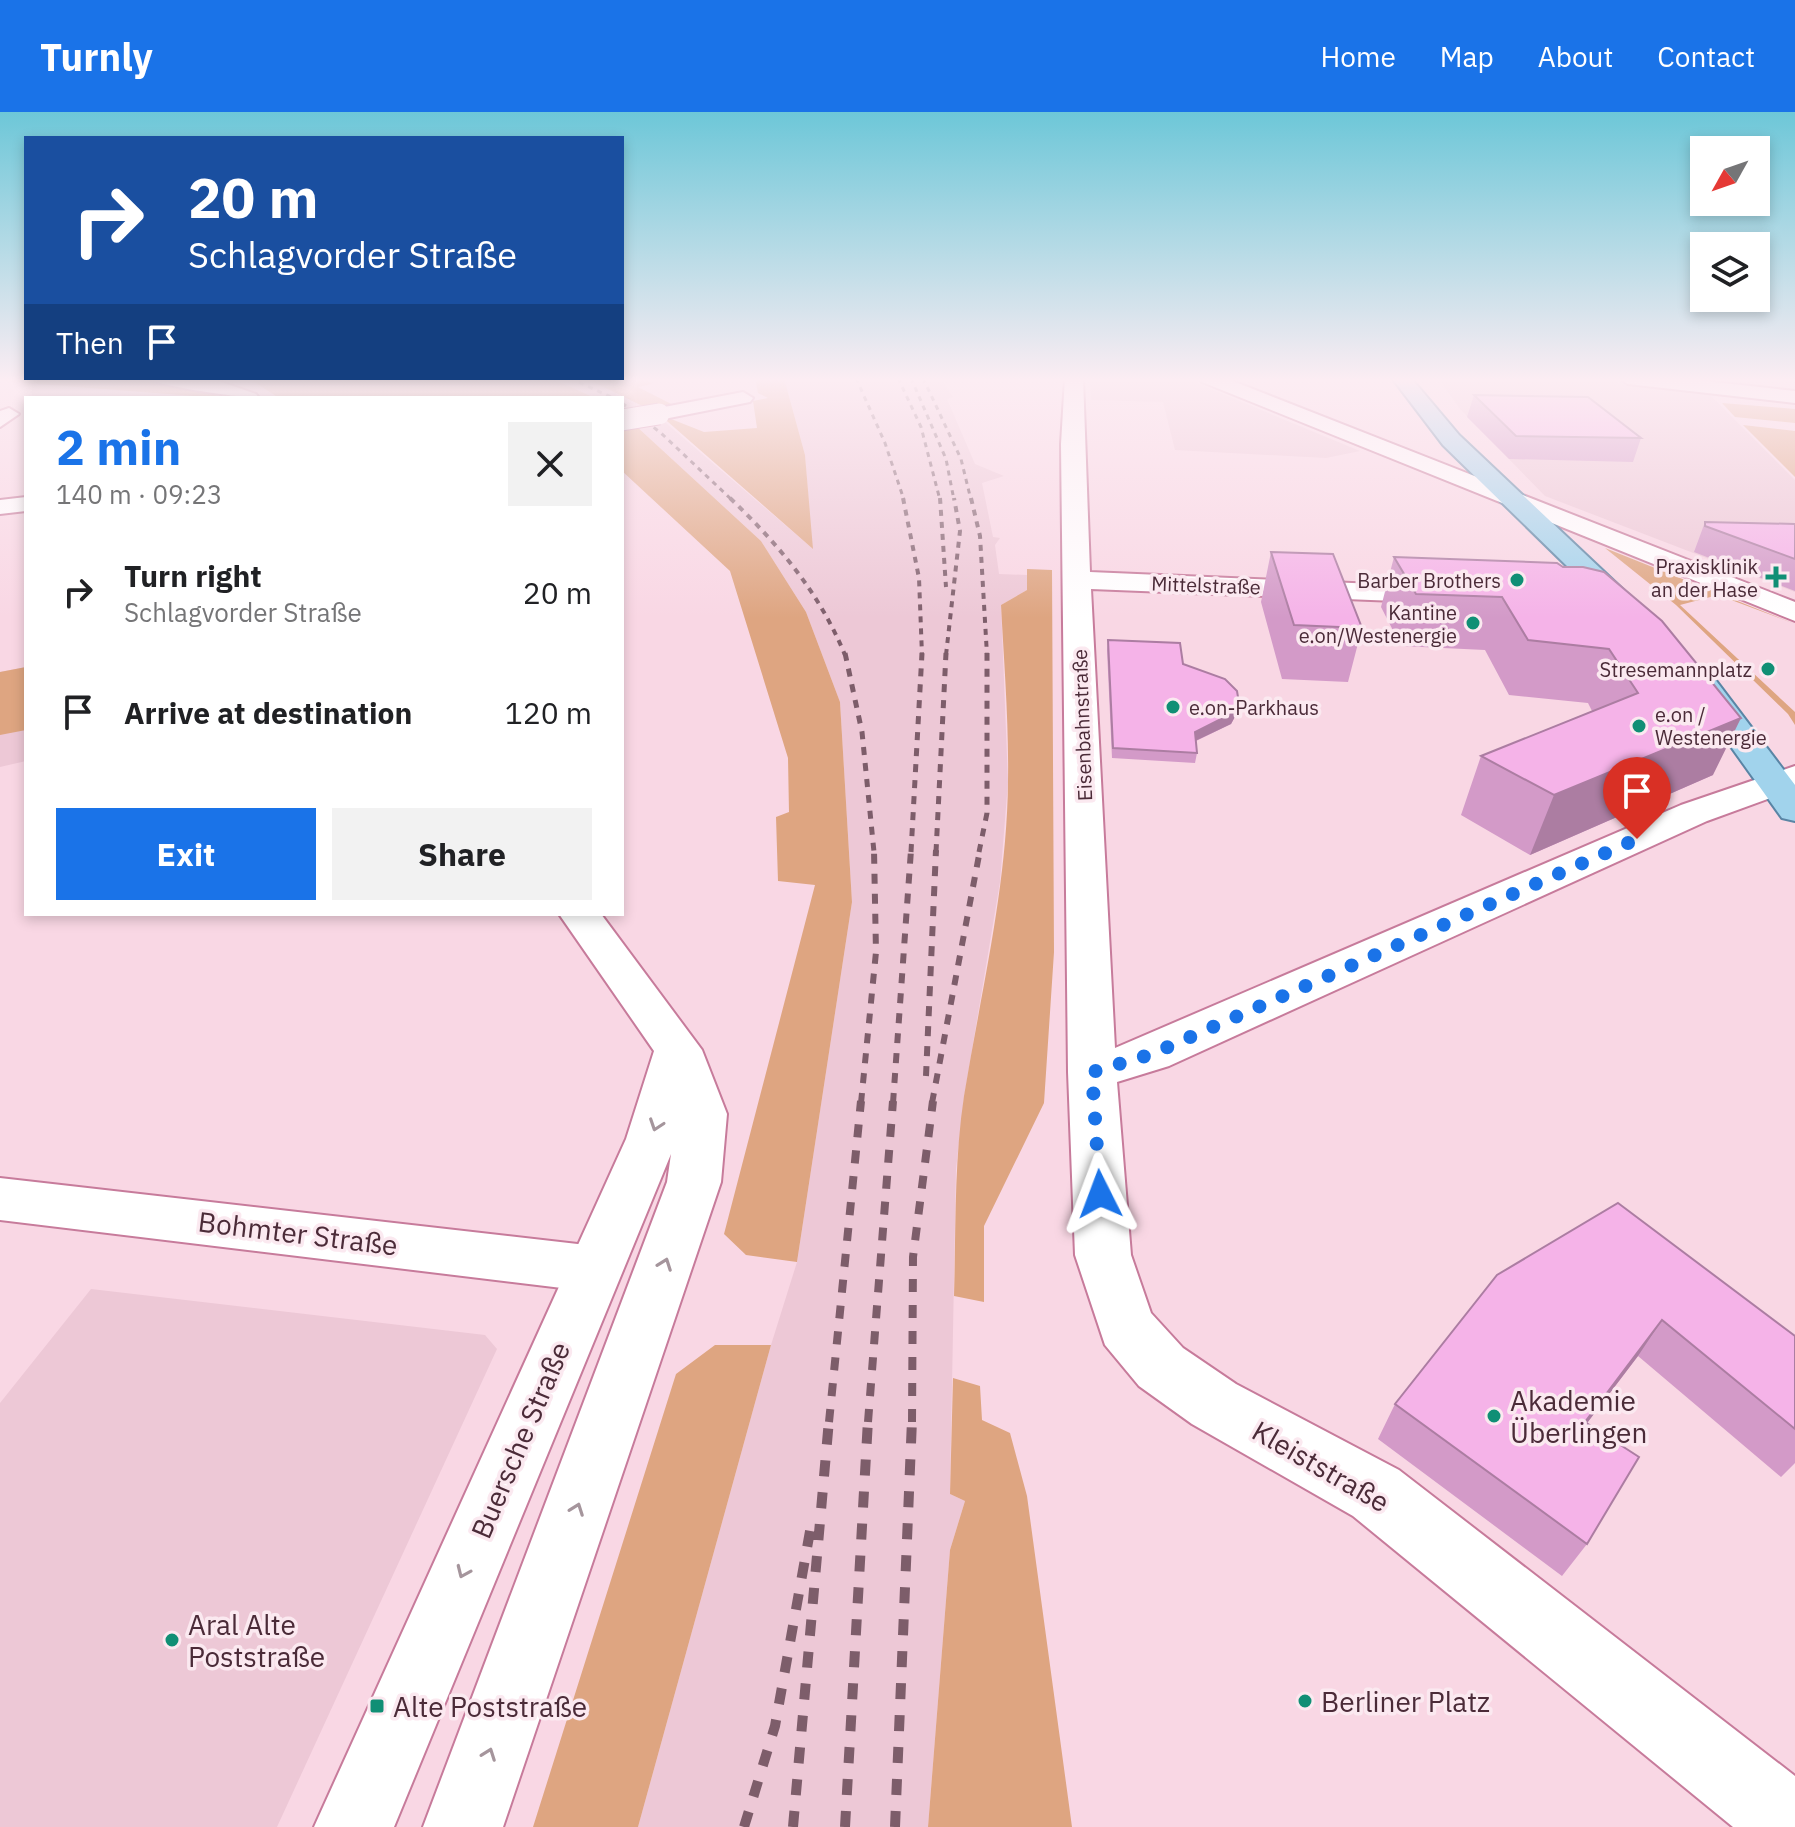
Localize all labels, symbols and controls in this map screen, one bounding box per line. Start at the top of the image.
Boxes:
text: Turnly [40,32,153,81]
text: Home [1320,38,1396,75]
text: Map [1440,38,1494,75]
text: About [1538,38,1613,75]
text: Contact [1657,38,1755,75]
north arrow [1690,136,1770,216]
map controls [1690,136,1770,312]
text: 20 m [188,161,318,233]
icon: right [56,168,160,272]
text: Schlagvorder Straße [188,231,517,278]
button: layers [1690,232,1770,312]
icon: arrive [140,320,184,364]
text: Then [56,323,124,362]
text: 2 min [56,416,181,478]
button: close [508,422,592,506]
text: 140 m · 09:23 [56,477,222,511]
place label: Praxisklinik an der Hase [1651,553,1758,603]
text: Turn right [124,556,262,595]
marker: Praxisklinik an der Hase [1765,566,1787,588]
place label: Barber Brothers [1357,567,1501,594]
icon: right [56,570,100,614]
street label: Mittelstraße [1151,570,1261,600]
marker: Barber Brothers [1508,571,1526,589]
text: 20 m [523,573,592,612]
text: Schlagvorder Straße [124,595,362,629]
place label: Kantine e.on/Westenergie [1299,599,1457,649]
marker: Kantine e.on/Westenergie [1464,614,1482,632]
street label: Eisenbahnstraße [1066,649,1098,801]
place label: Stresemannplatz [1600,656,1752,683]
marker: Stresemannplatz [1759,660,1777,678]
icon: arrive [56,690,100,734]
text: Arrive at destination [124,693,412,732]
text: 120 m [505,693,592,732]
place label: e.on-Parkhaus [1189,694,1319,721]
marker: e.on-Parkhaus [1164,698,1182,716]
place label: e.on / Westenergie [1655,701,1767,751]
marker: e.on / Westenergie [1630,717,1648,735]
pin [1603,757,1671,839]
icon: arrive [1615,769,1659,813]
button: Exit [56,808,316,900]
button: Share [332,808,592,900]
one-way arrow [650,1117,666,1131]
position arrow [1058,1152,1142,1236]
street label: Bohmter Straße [196,1202,400,1264]
one-way arrow [655,1258,671,1272]
street label: Buersche Straße [462,1336,578,1544]
place label: Akademie Überlingen [1510,1382,1647,1451]
marker: Akademie Überlingen [1485,1407,1503,1425]
street label: Kleiststraße [1246,1412,1396,1520]
one-way arrow [567,1503,584,1517]
one-way arrow [457,1564,473,1578]
place label: Aral Alte Poststraße [188,1606,325,1675]
marker: Aral Alte Poststraße [163,1631,181,1649]
place label: Berliner Platz [1321,1683,1490,1720]
place label: Alte Poststraße [393,1688,587,1725]
marker: Berliner Platz [1296,1692,1314,1710]
marker: Alte Poststraße [368,1697,386,1715]
one-way arrow [480,1747,496,1761]

